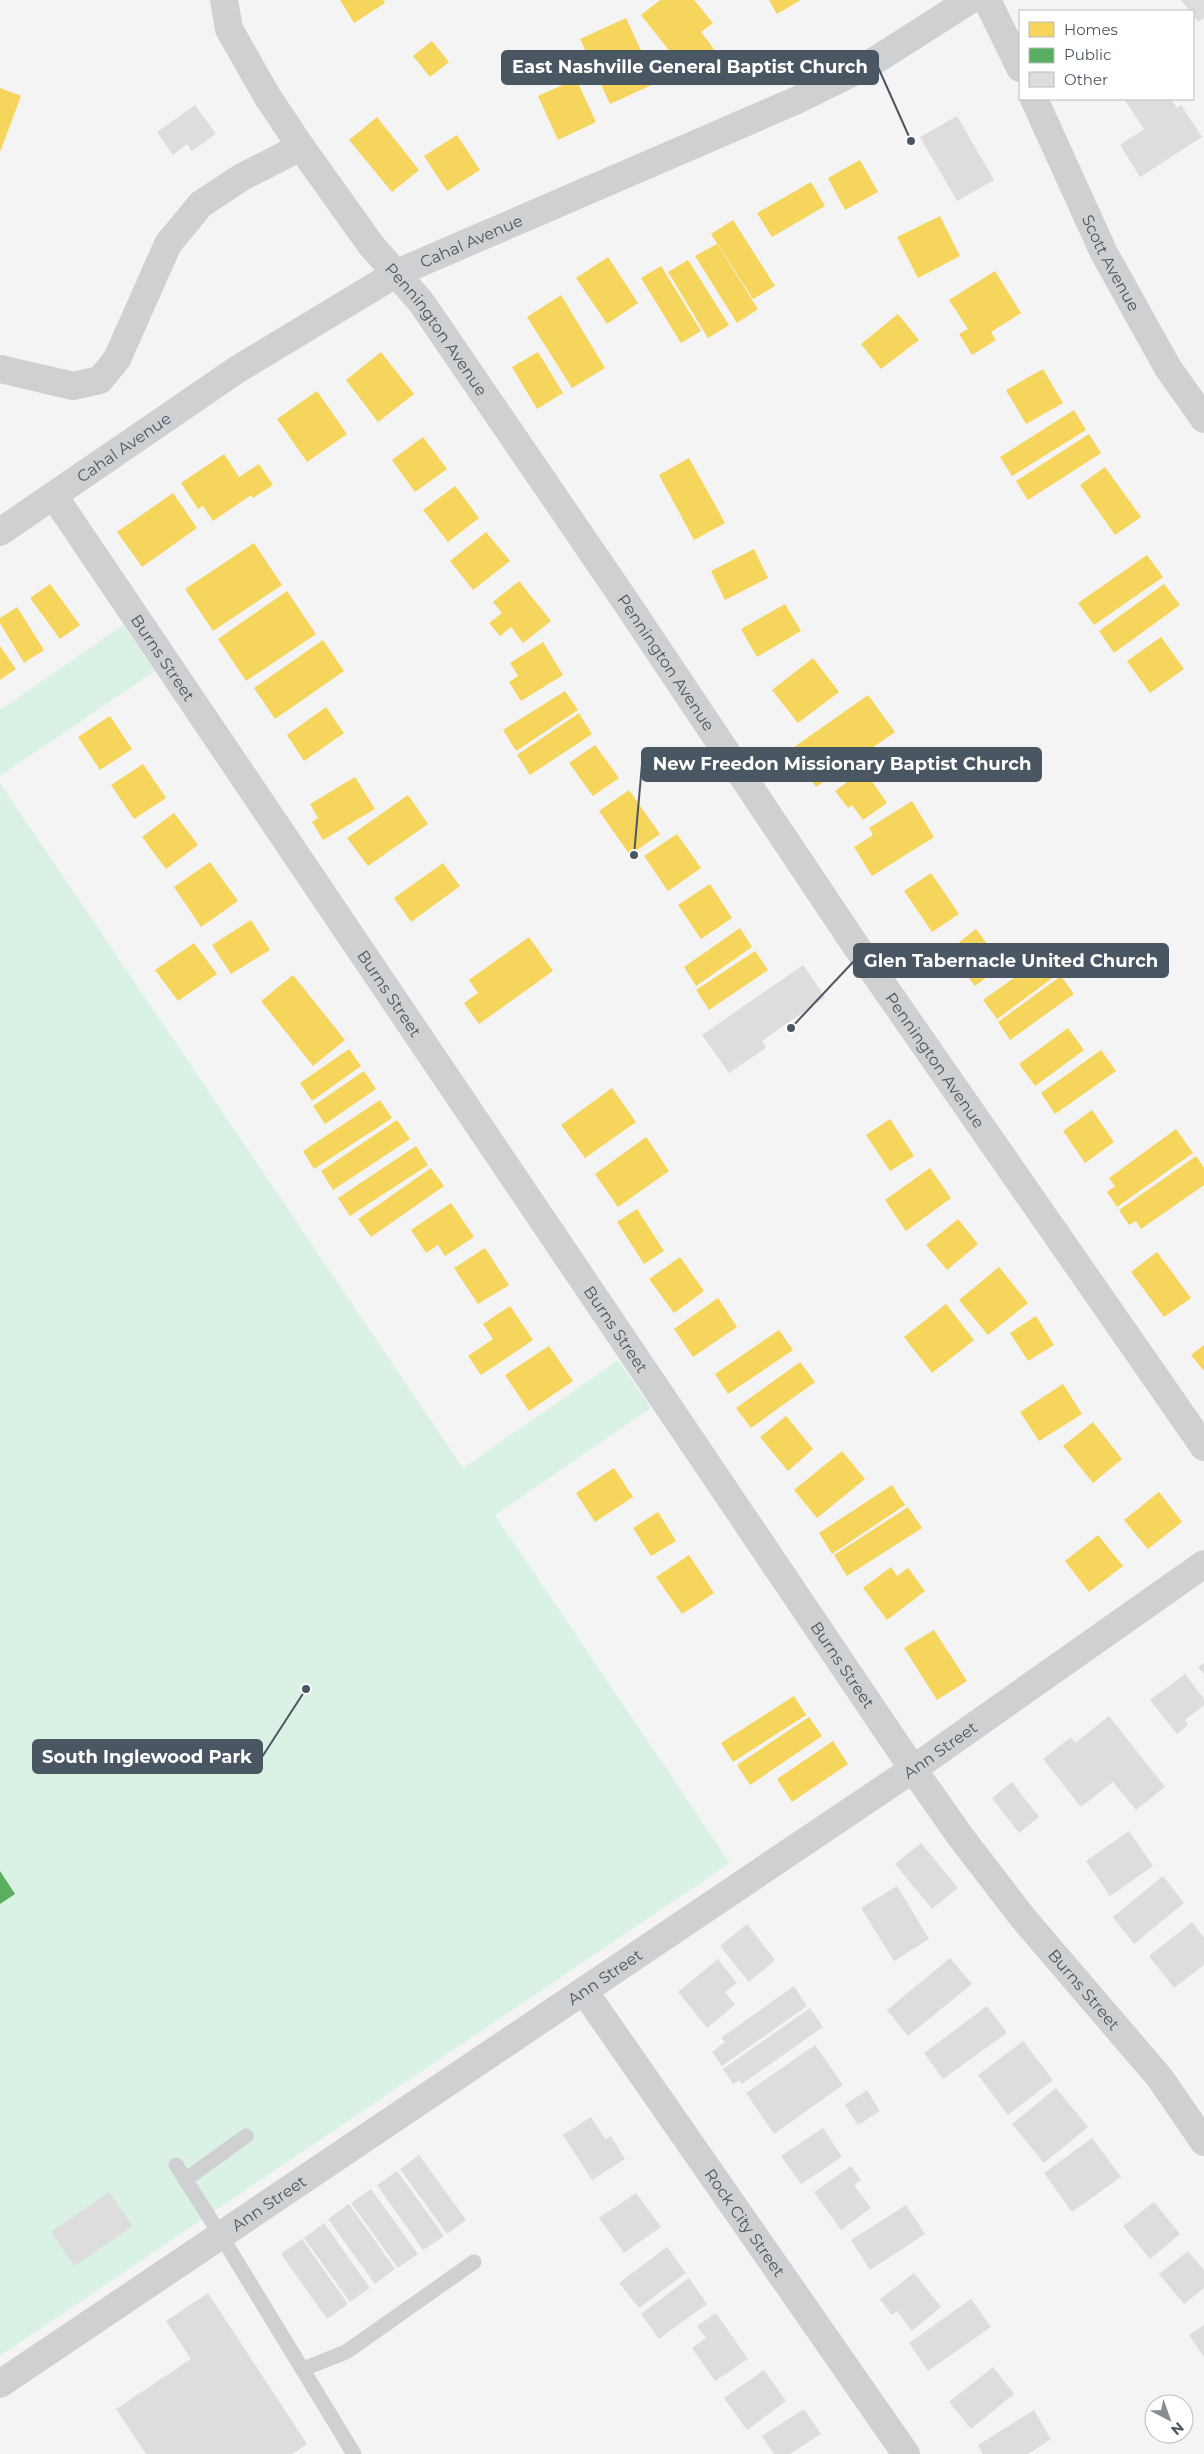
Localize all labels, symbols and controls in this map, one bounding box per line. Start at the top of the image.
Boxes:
legend [1019,10,1194,100]
text: Homes [1064,20,1118,39]
text: Public [1064,45,1112,64]
callout: East Nashville General Baptist Church [502,51,878,84]
text: East Nashville General Baptist Church [512,56,868,78]
text: Other [1064,70,1108,89]
street label: Cahal Avenue [417,211,526,272]
street label: Scott Avenue [1078,212,1143,315]
street label: Pennington Avenue [381,259,491,399]
street label: Cahal Avenue [73,409,175,487]
street label: Pennington Avenue [613,591,718,735]
street label: Burns Street [127,611,199,705]
callout: New Freedon Missionary Baptist Church [642,748,1041,781]
text: New Freedon Missionary Baptist Church [653,753,1031,775]
callout: Glen Tabernacle United Church [854,944,1168,977]
street label: Burns Street [353,947,425,1041]
text: Glen Tabernacle United Church [864,950,1158,972]
street label: Pennington Avenue [881,989,988,1132]
street label: Burns Street [580,1282,652,1377]
street label: Burns Street [806,1618,879,1712]
street label: Ann Street [900,1718,981,1783]
callout: South Inglewood Park [33,1740,262,1773]
text: South Inglewood Park [42,1746,252,1768]
street label: Ann Street [564,1945,646,2009]
street label: Burns Street [1044,1945,1124,2034]
street label: Rock City Street [701,2165,789,2281]
street label: Ann Street [228,2171,310,2235]
north arrow [1144,2394,1194,2444]
text: N [1167,2418,1188,2439]

